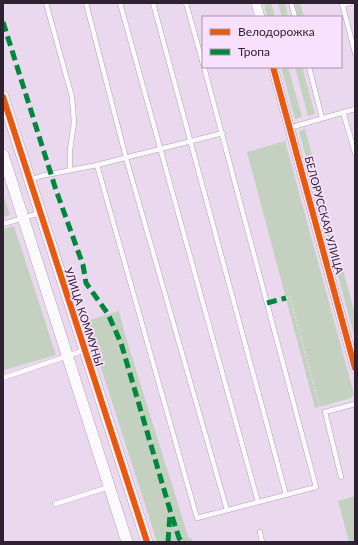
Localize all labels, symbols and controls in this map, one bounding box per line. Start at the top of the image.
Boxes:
legend [202,16,342,68]
text: Велодорожка [238,24,315,39]
text: Тропа [238,44,270,59]
street label: БЕЛОРУССКАЯ УЛИЦА [303,155,347,276]
street label: УЛИЦА КОММУНЫ [62,266,107,368]

